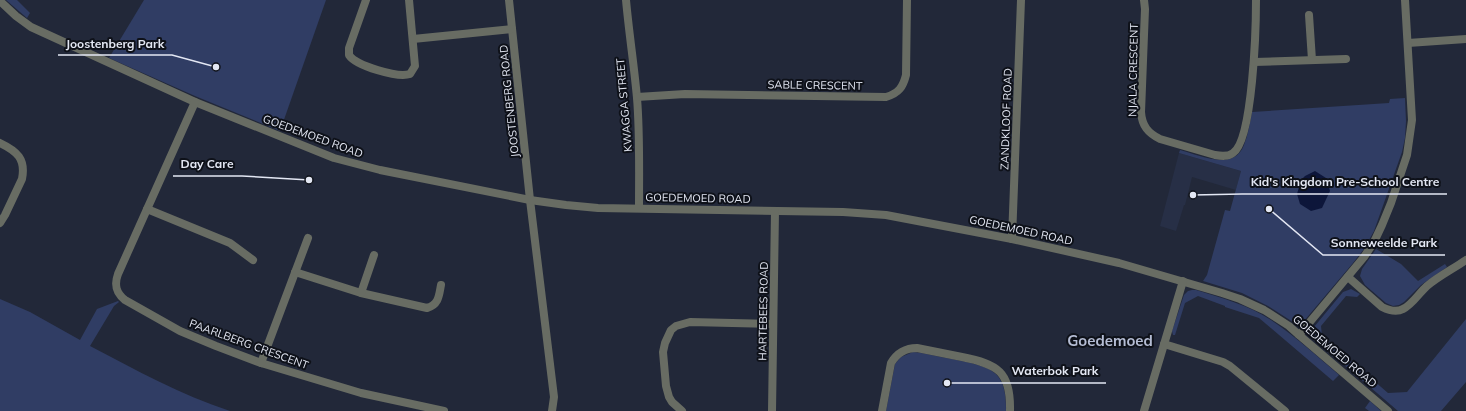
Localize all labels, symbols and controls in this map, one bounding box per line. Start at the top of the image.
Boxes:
street label: NJALA CRESCENT [1125,23,1141,117]
callout: Joostenberg Park [58,31,172,55]
text: Joostenberg Park [66,36,165,51]
street label: JOOSTENBERG ROAD [496,44,522,158]
street label: KWAGGA STREET [613,57,635,152]
street label: ZANDKLOOF ROAD [997,68,1015,170]
street label: SABLE CRESCENT [767,77,863,93]
street label: GOEDEMOED ROAD [261,111,365,161]
callout: Day Care [173,152,242,176]
text: Day Care [181,156,234,171]
callout: Kid's Kingdom Pre-School Centre [1242,170,1447,194]
text: Kid's Kingdom Pre-School Centre [1251,174,1440,189]
street label: GOEDEMOED ROAD [645,190,751,206]
street label: GOEDEMOED ROAD [968,212,1074,248]
callout: Sonneweelde Park [1323,231,1445,255]
text: Sonneweelde Park [1331,235,1438,250]
street label: HARTEBEES ROAD [755,261,771,361]
street label: GOEDEMOED ROAD [1290,312,1380,390]
street label: PAARLBERG CRESCENT [188,316,311,372]
district label: Goedemoed [1067,331,1153,350]
callout: Waterbok Park [1003,359,1106,383]
text: Waterbok Park [1012,363,1099,378]

